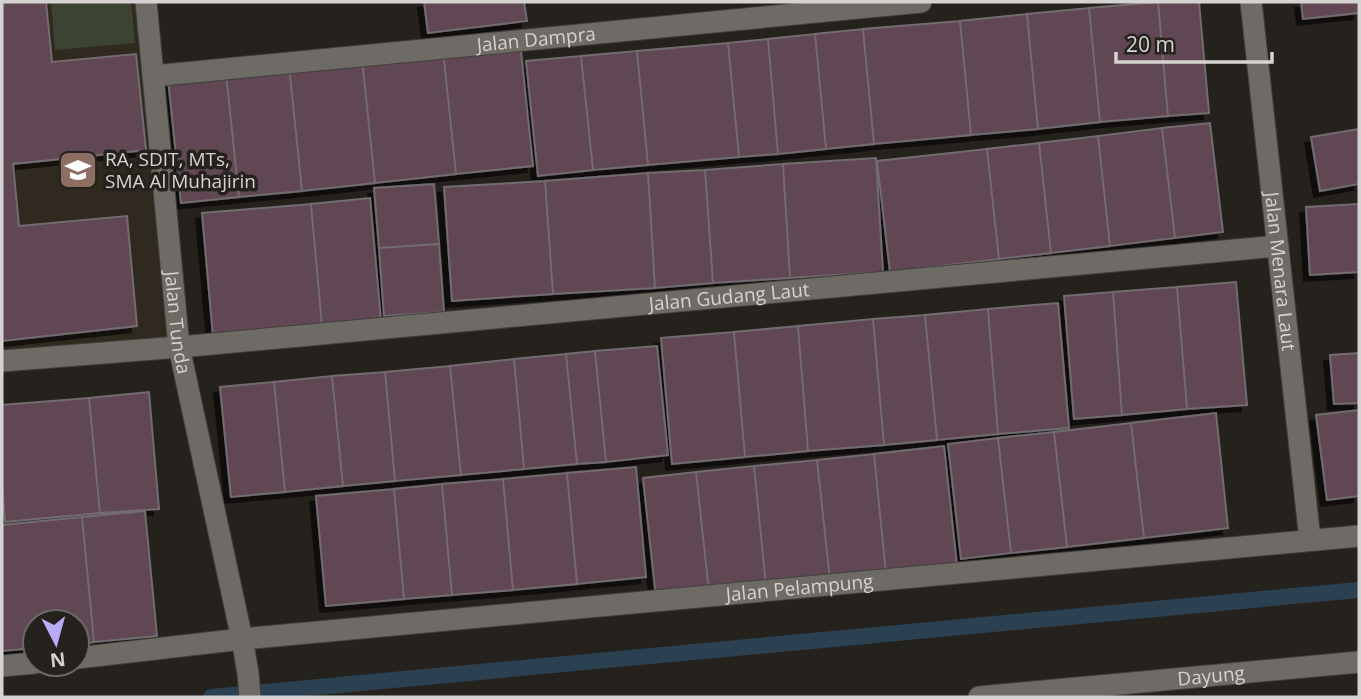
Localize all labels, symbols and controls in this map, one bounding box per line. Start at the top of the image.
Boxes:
street label: Jalan Dampra [473,20,597,58]
scale bar [1116,21,1272,65]
text: 20 m [1126,30,1175,58]
place label: RA, SDIT, MTs, SMA Al Muhajirin [105,146,256,194]
school or university icon: RA, SDIT, MTs, SMA Al Muhajirin [57,149,99,191]
street label: Jalan Menara Laut [1259,189,1302,352]
street label: Jalan Tunda [159,268,197,376]
street label: Jalan Gudang Laut [646,276,811,317]
street label: Jalan Pelampung [723,568,874,608]
north arrow [21,608,91,678]
text: N [49,646,67,674]
street label: Dayung [1176,660,1246,692]

